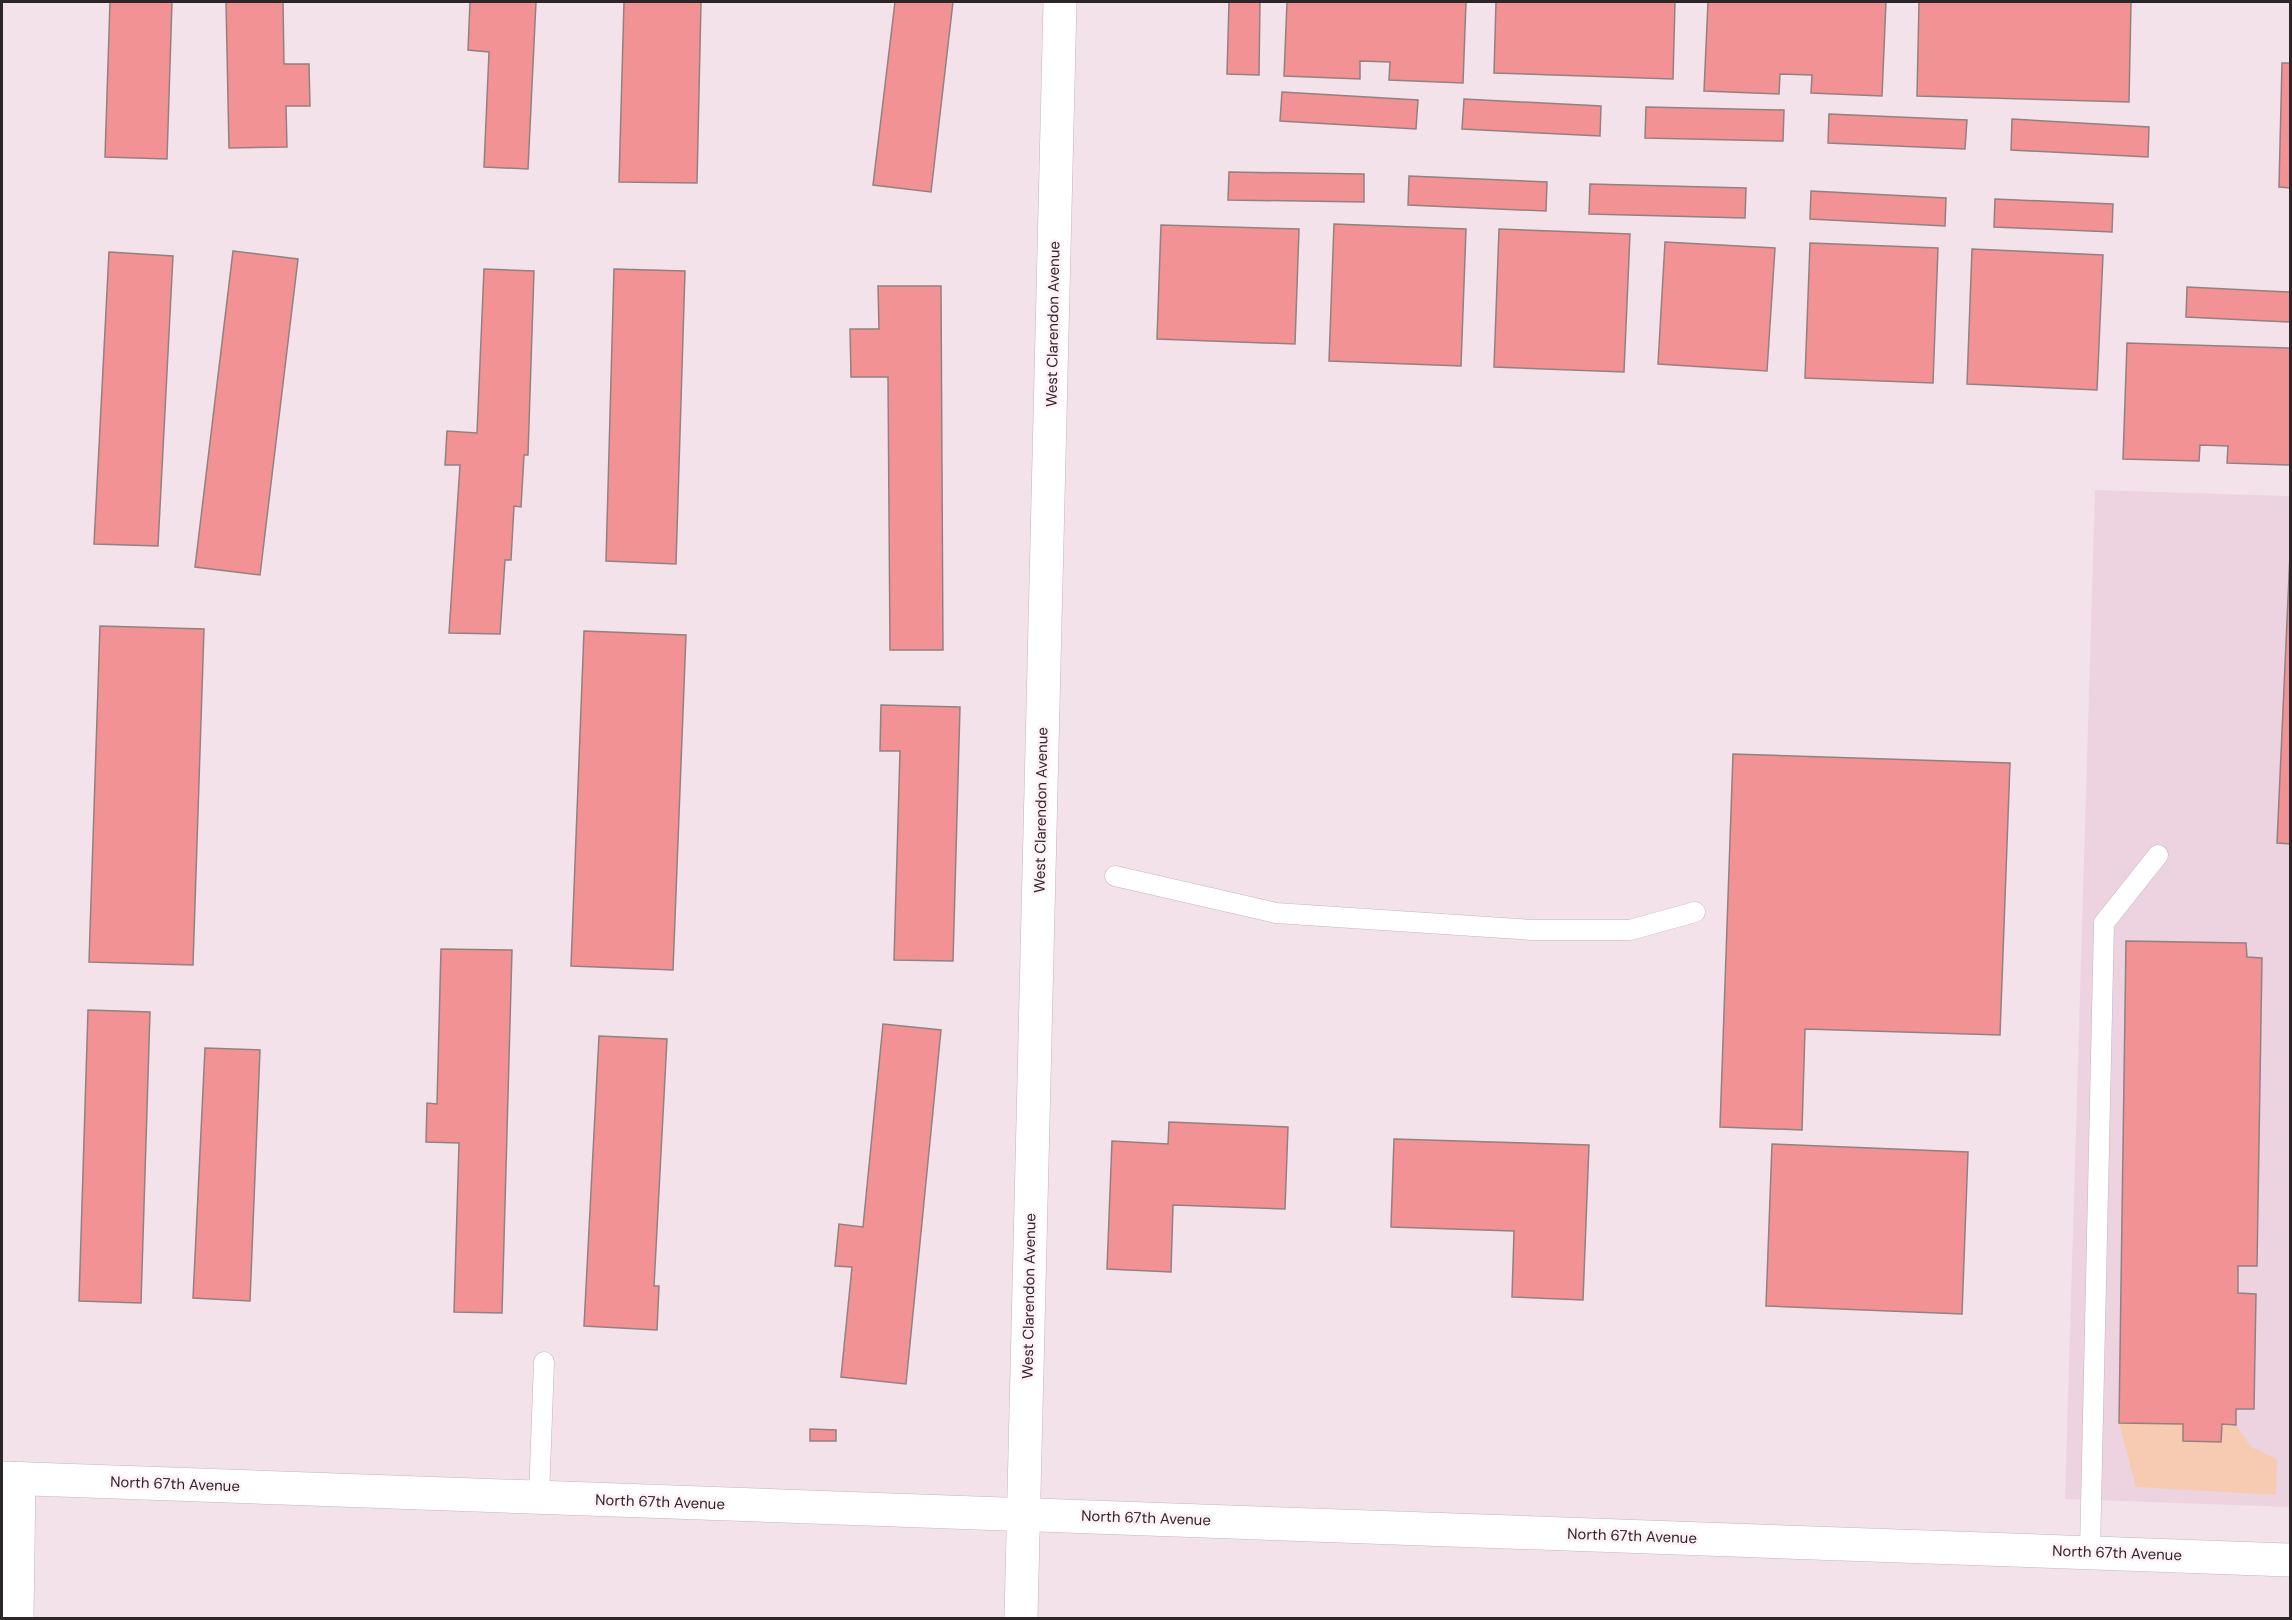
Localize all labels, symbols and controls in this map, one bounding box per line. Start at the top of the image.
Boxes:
street label: West Clarendon Avenue [1042,241,1064,407]
street label: West Clarendon Avenue [1030,727,1052,893]
street label: West Clarendon Avenue [1018,1213,1040,1379]
street label: North 67th Avenue [110,1472,240,1496]
street label: North 67th Avenue [595,1490,725,1514]
street label: North 67th Avenue [1081,1506,1211,1530]
street label: North 67th Avenue [1567,1524,1697,1548]
street label: North 67th Avenue [2052,1541,2182,1565]

